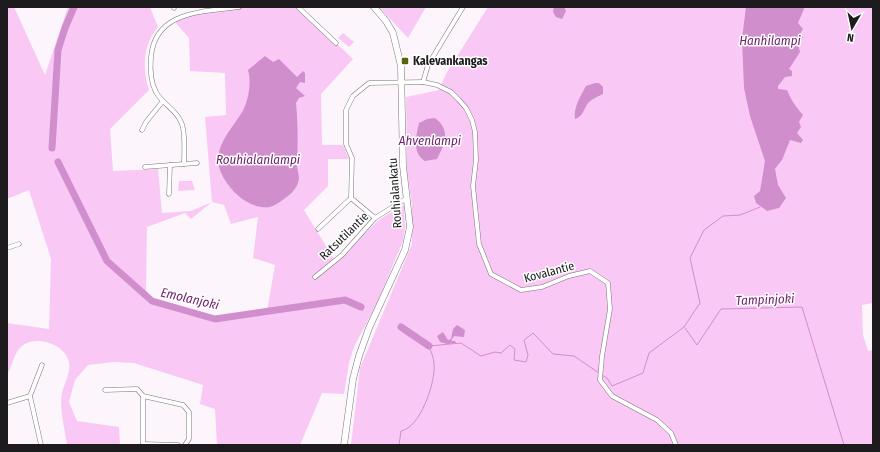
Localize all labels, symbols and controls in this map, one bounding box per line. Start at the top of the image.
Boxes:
north arrow [832,8,872,48]
text: N [846,30,855,44]
water label: Hanhilampi [739,33,802,48]
place label: Kalevankangas [413,54,488,68]
marker: Kalevankangas [400,56,410,66]
water label: Ahvenlampi [398,133,462,148]
water label: Rouhialanlampi [216,152,301,167]
street label: Rouhialankatu [386,157,404,229]
street label: Ratsutilantie [317,209,371,263]
street label: Kovalantie [522,259,576,285]
water label: Emolanjoki [159,284,221,313]
water label: Tampinjoki [735,291,795,308]

